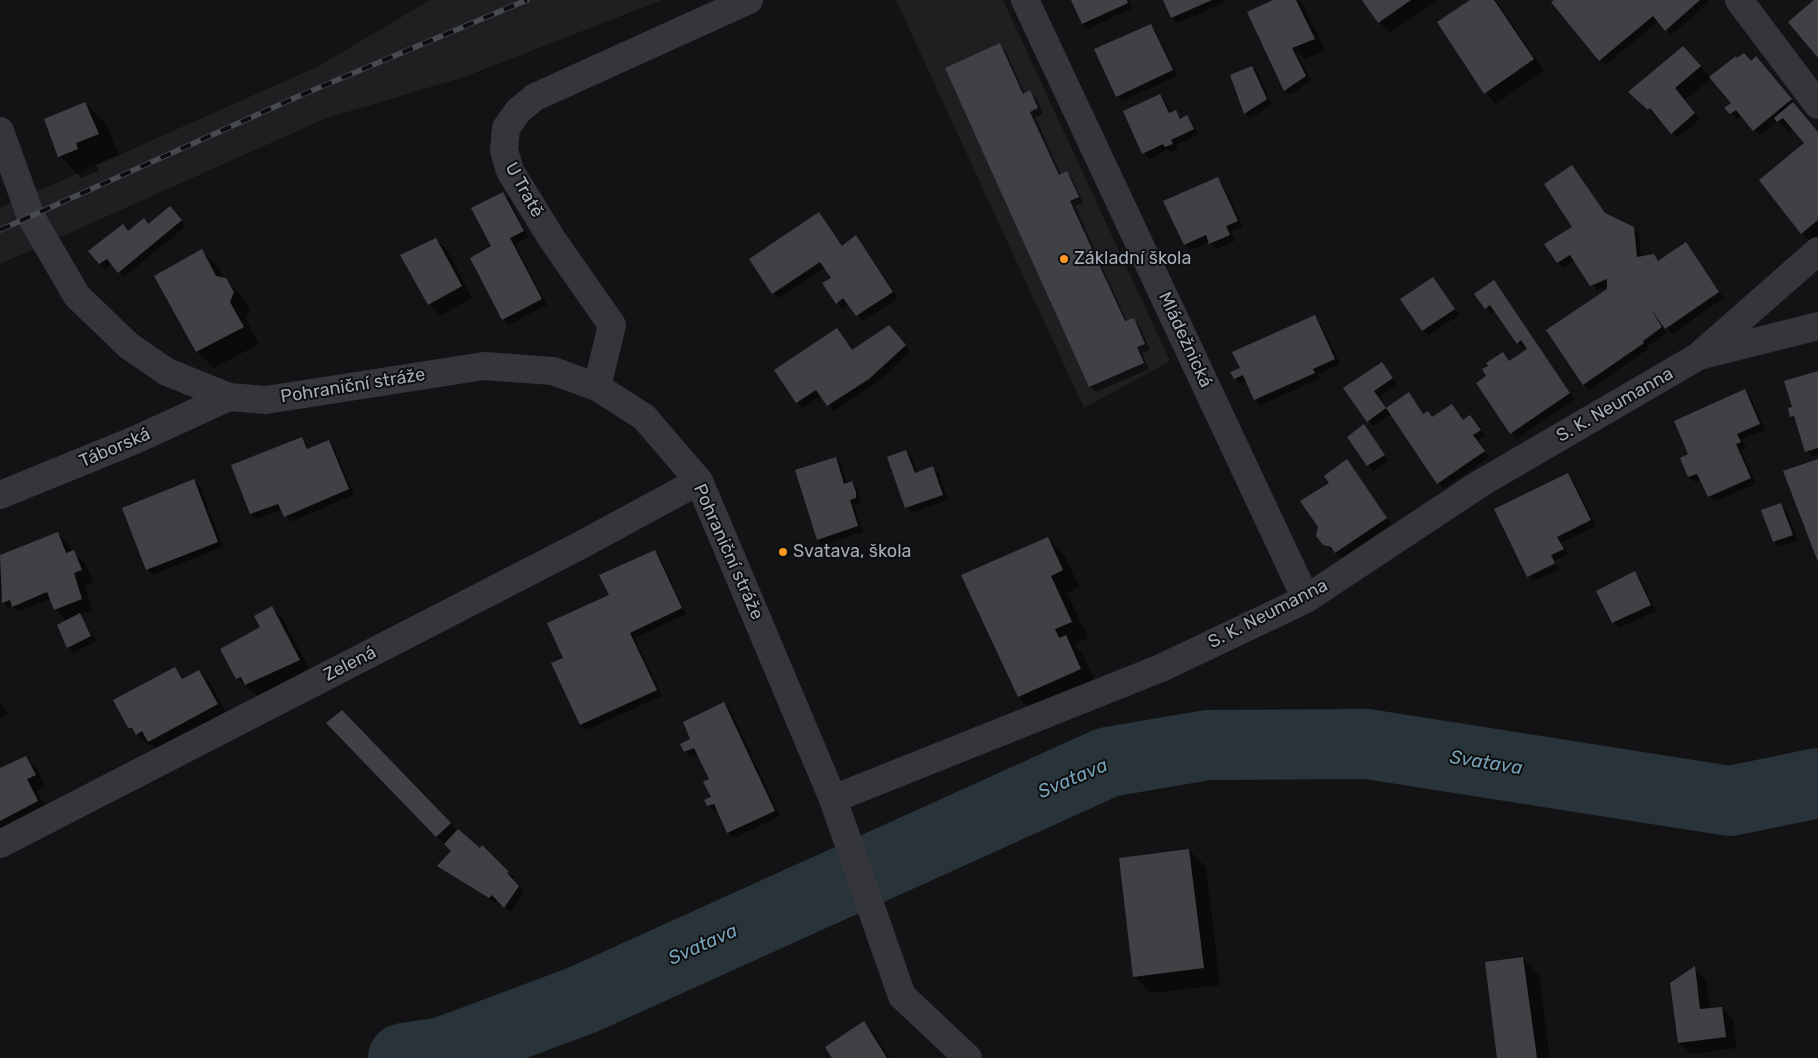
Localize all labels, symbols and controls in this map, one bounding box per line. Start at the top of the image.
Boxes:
street label: U Tratě [500,159,548,221]
place label: Základní škola [1074,248,1191,270]
marker: Základní škola [1058,253,1070,265]
street label: Mládežnická [1153,289,1217,391]
street label: S. K. Neumanna [1553,363,1677,447]
street label: Pohraniční stráže [279,364,427,408]
street label: Táborská [76,423,154,473]
street label: Pohraniční stráže [688,481,768,623]
place label: Svatava, škola [793,541,911,563]
marker: Svatava, škola [777,546,789,558]
street label: S. K. Neumanna [1205,575,1331,653]
street label: Zelená [320,642,380,686]
water label: Svatava [1448,746,1524,780]
water label: Svatava [1035,754,1111,804]
water label: Svatava [665,920,741,970]

